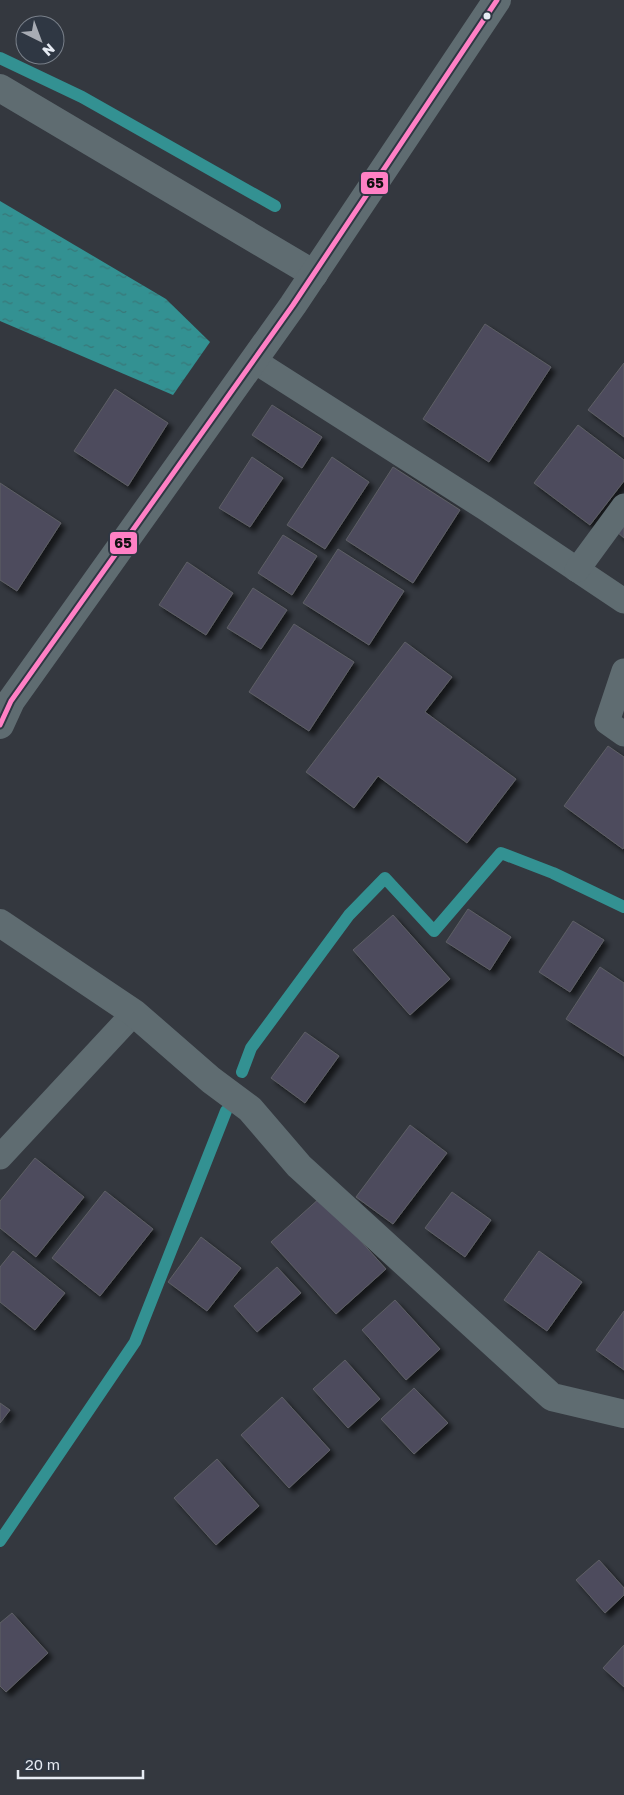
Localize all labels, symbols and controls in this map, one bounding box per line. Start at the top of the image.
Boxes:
unlabelled marker [482,11,492,21]
north arrow [15,15,65,65]
text: N [39,40,59,60]
line badge: 65 [360,171,389,195]
text: 65 [366,174,384,191]
line badge: 65 [109,531,138,555]
text: 65 [114,534,132,551]
scale bar [18,1748,142,1780]
text: 20 m [25,1755,60,1773]

